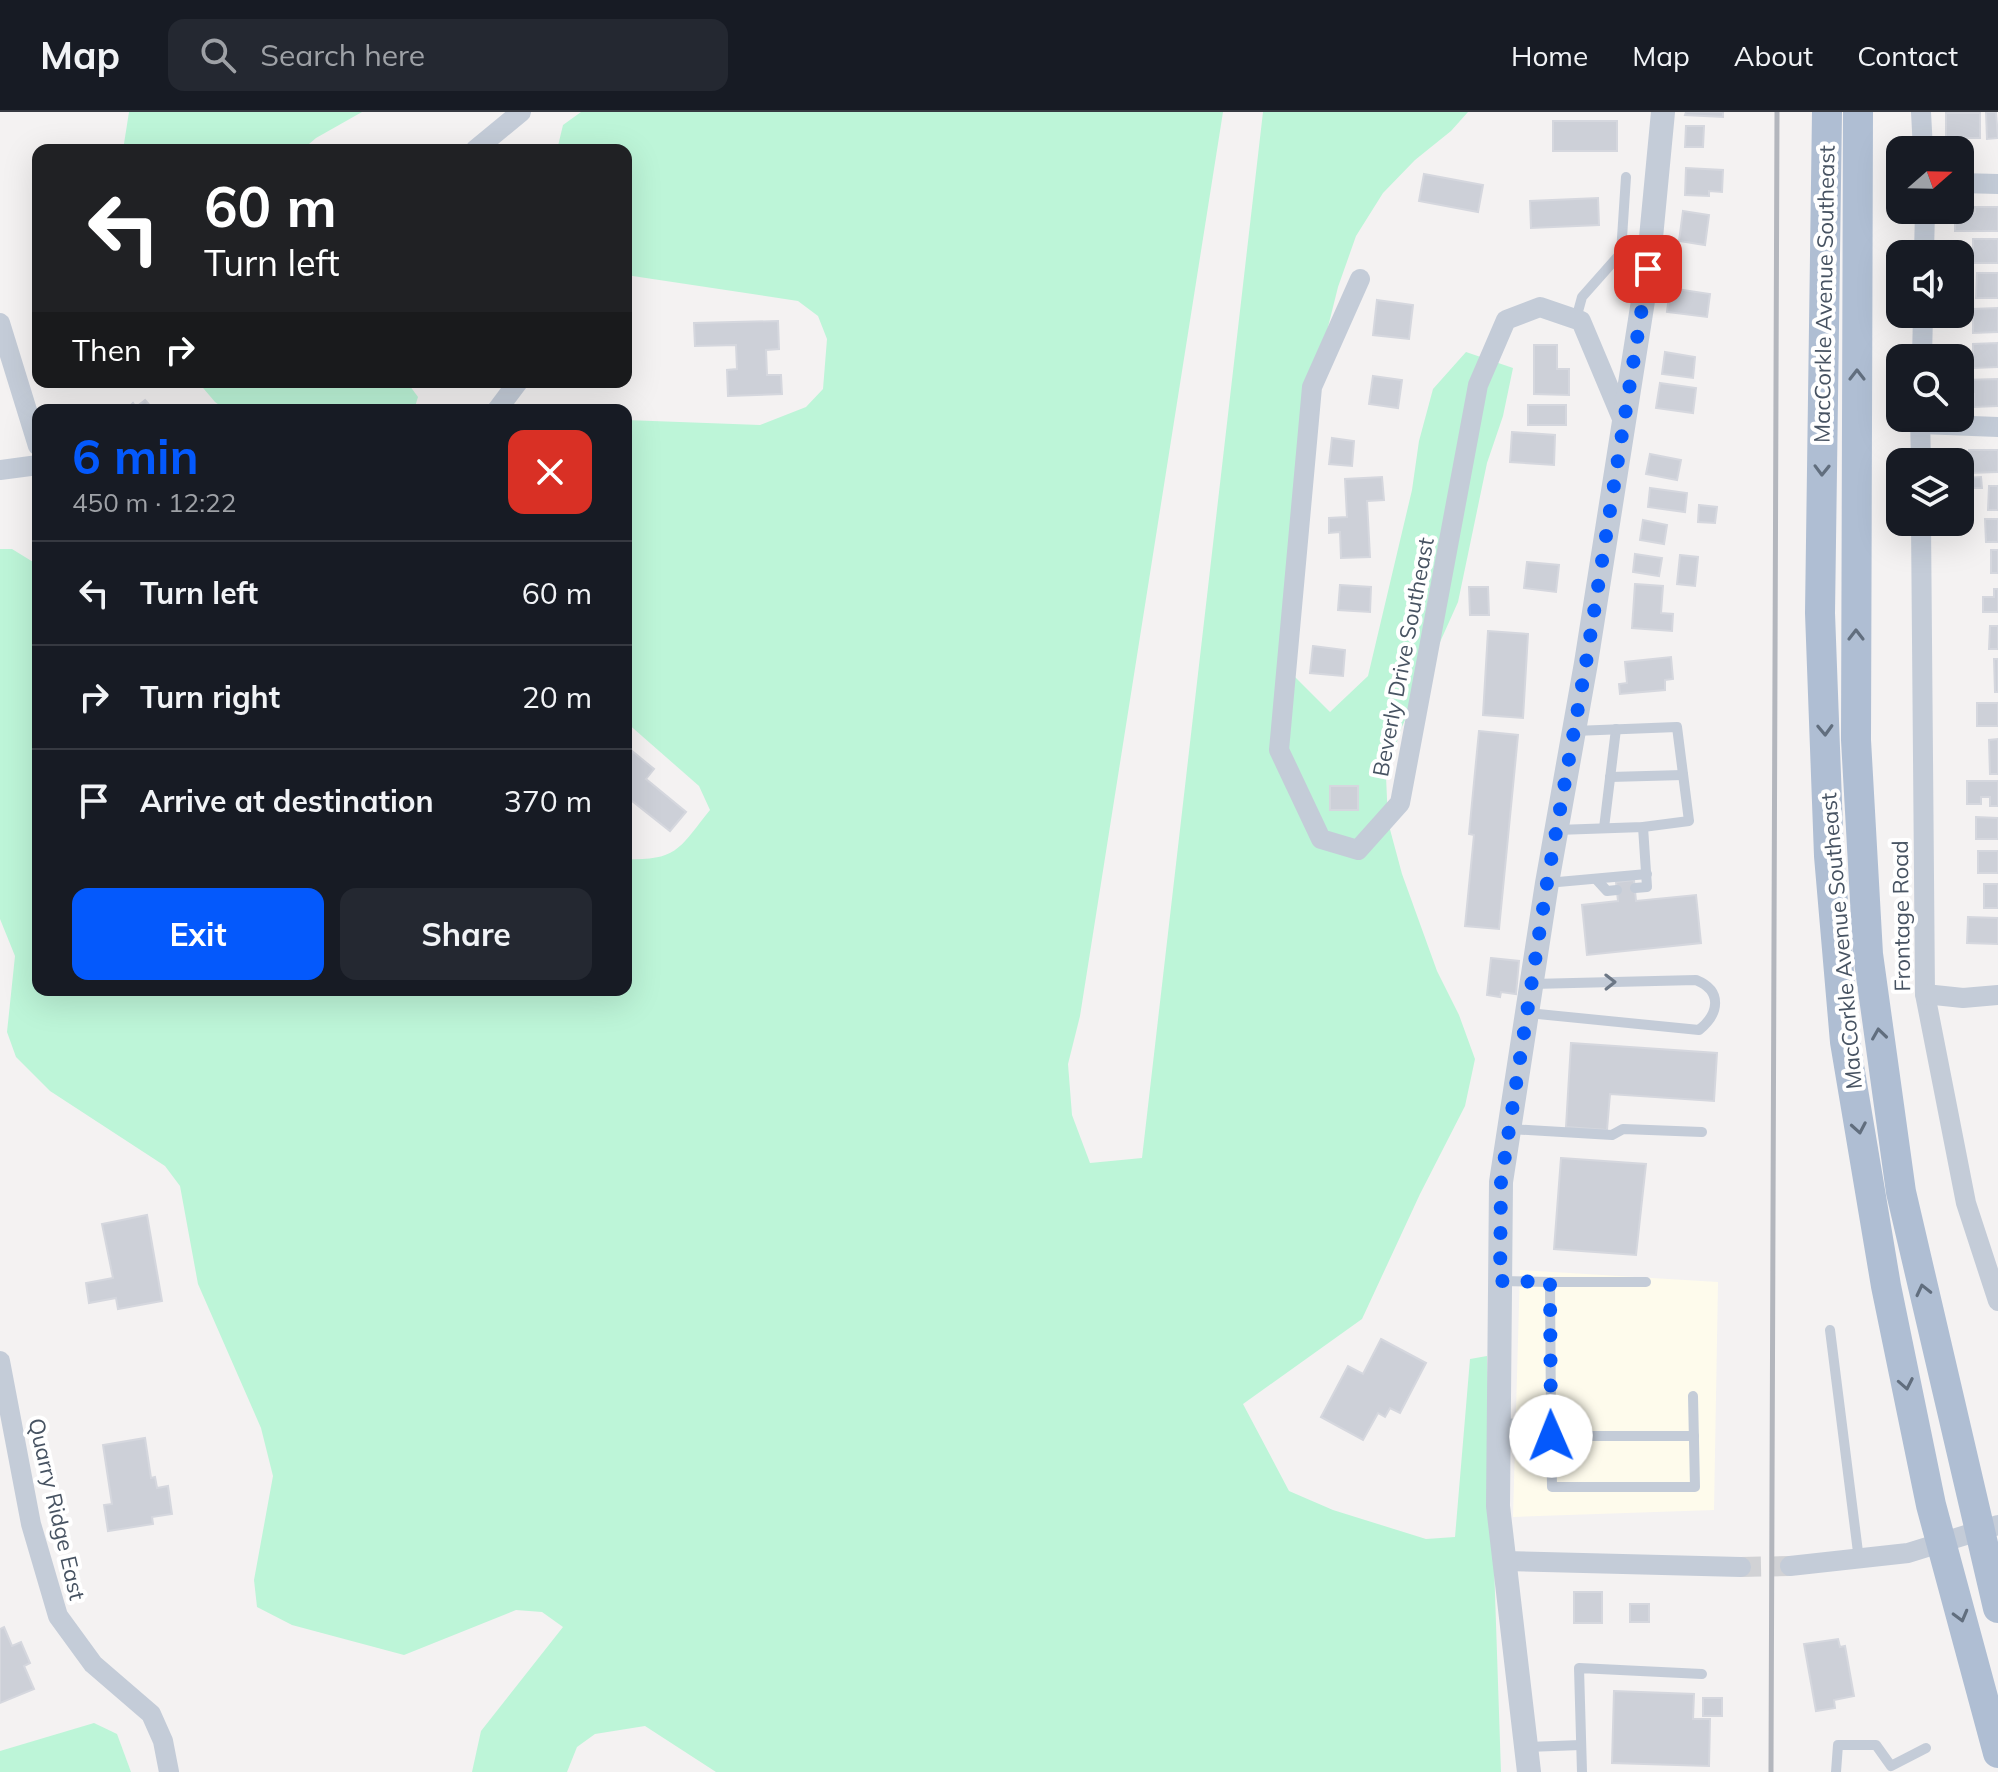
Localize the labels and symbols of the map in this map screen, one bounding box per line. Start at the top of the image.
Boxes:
north arrow [1886,136,1974,224]
street label: MacCorkle Avenue Southeast [1807,145,1841,443]
pin [1614,235,1682,303]
one-way arrow [1848,368,1866,381]
one-way arrow [1813,464,1831,477]
street label: Beverly Drive Southeast [1366,535,1440,779]
one-way arrow [1847,628,1865,641]
one-way arrow [1816,724,1833,737]
street label: MacCorkle Avenue Southeast [1814,791,1868,1090]
street label: Frontage Road [1886,840,1916,992]
one-way arrow [1604,973,1617,991]
one-way arrow [1871,1027,1888,1041]
one-way arrow [1850,1121,1867,1135]
one-way arrow [1915,1284,1932,1298]
one-way arrow [1897,1376,1914,1390]
position arrow [1509,1394,1593,1478]
street label: Quarry Ridge East [22,1415,92,1603]
one-way arrow [1952,1609,1968,1623]

